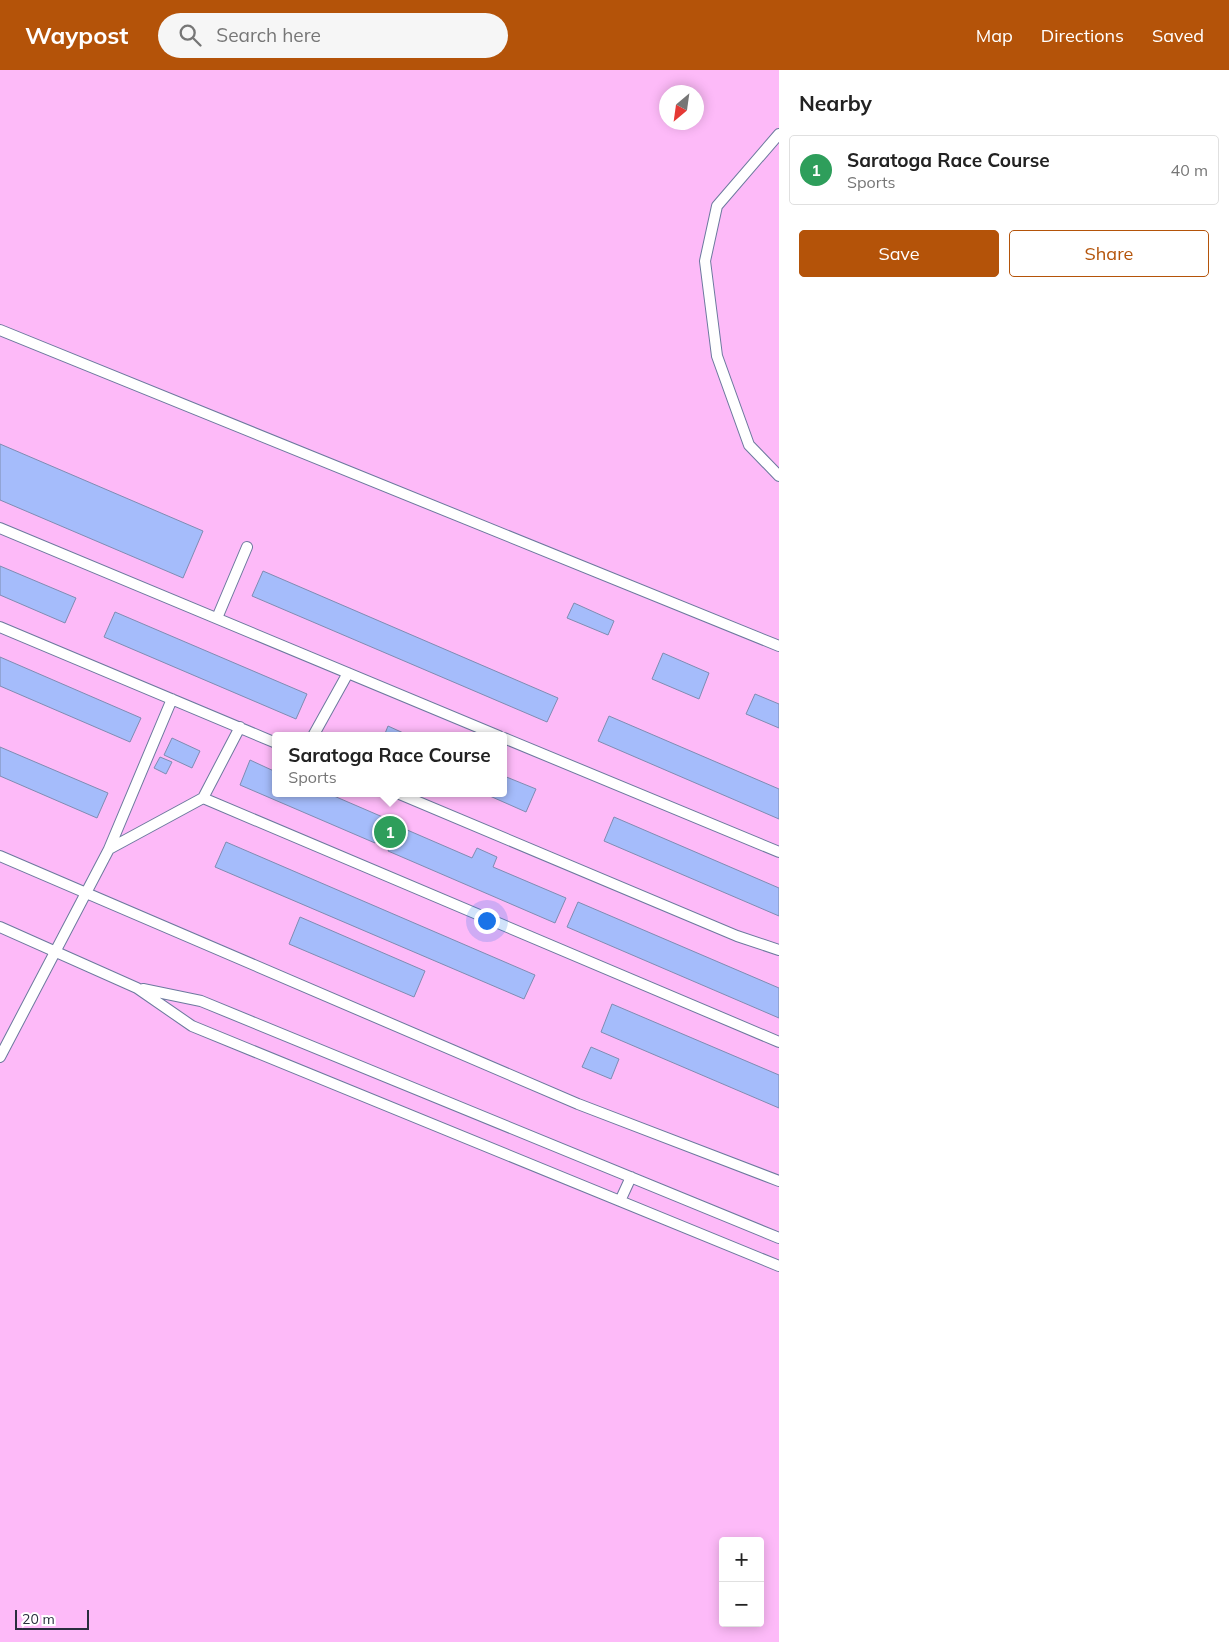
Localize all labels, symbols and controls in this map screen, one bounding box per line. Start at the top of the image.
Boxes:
search box [158,13,508,58]
text: Waypost [25,20,128,50]
icon: search [176,21,204,49]
text: Search here [216,23,321,47]
text: Map [976,24,1013,47]
text: Directions [1041,24,1124,47]
text: Saved [1152,24,1204,47]
north arrow [659,85,704,130]
text: Nearby [799,90,872,116]
text: Saratoga Race Course [847,148,1050,172]
text: 1 [811,160,821,180]
text: 40 m [1171,160,1208,180]
text: Sports [847,172,895,192]
button: Save [799,230,999,277]
button: Share [1009,230,1209,277]
popup [272,732,507,797]
text: Saratoga Race Course [288,743,491,767]
text: Sports [288,767,337,787]
pin: 1 [374,813,406,851]
your location [474,908,500,934]
map controls [719,1537,764,1627]
button: + [719,1537,764,1582]
button: − [719,1582,764,1627]
scale bar [15,1607,89,1630]
text: 20 m [22,1610,55,1628]

